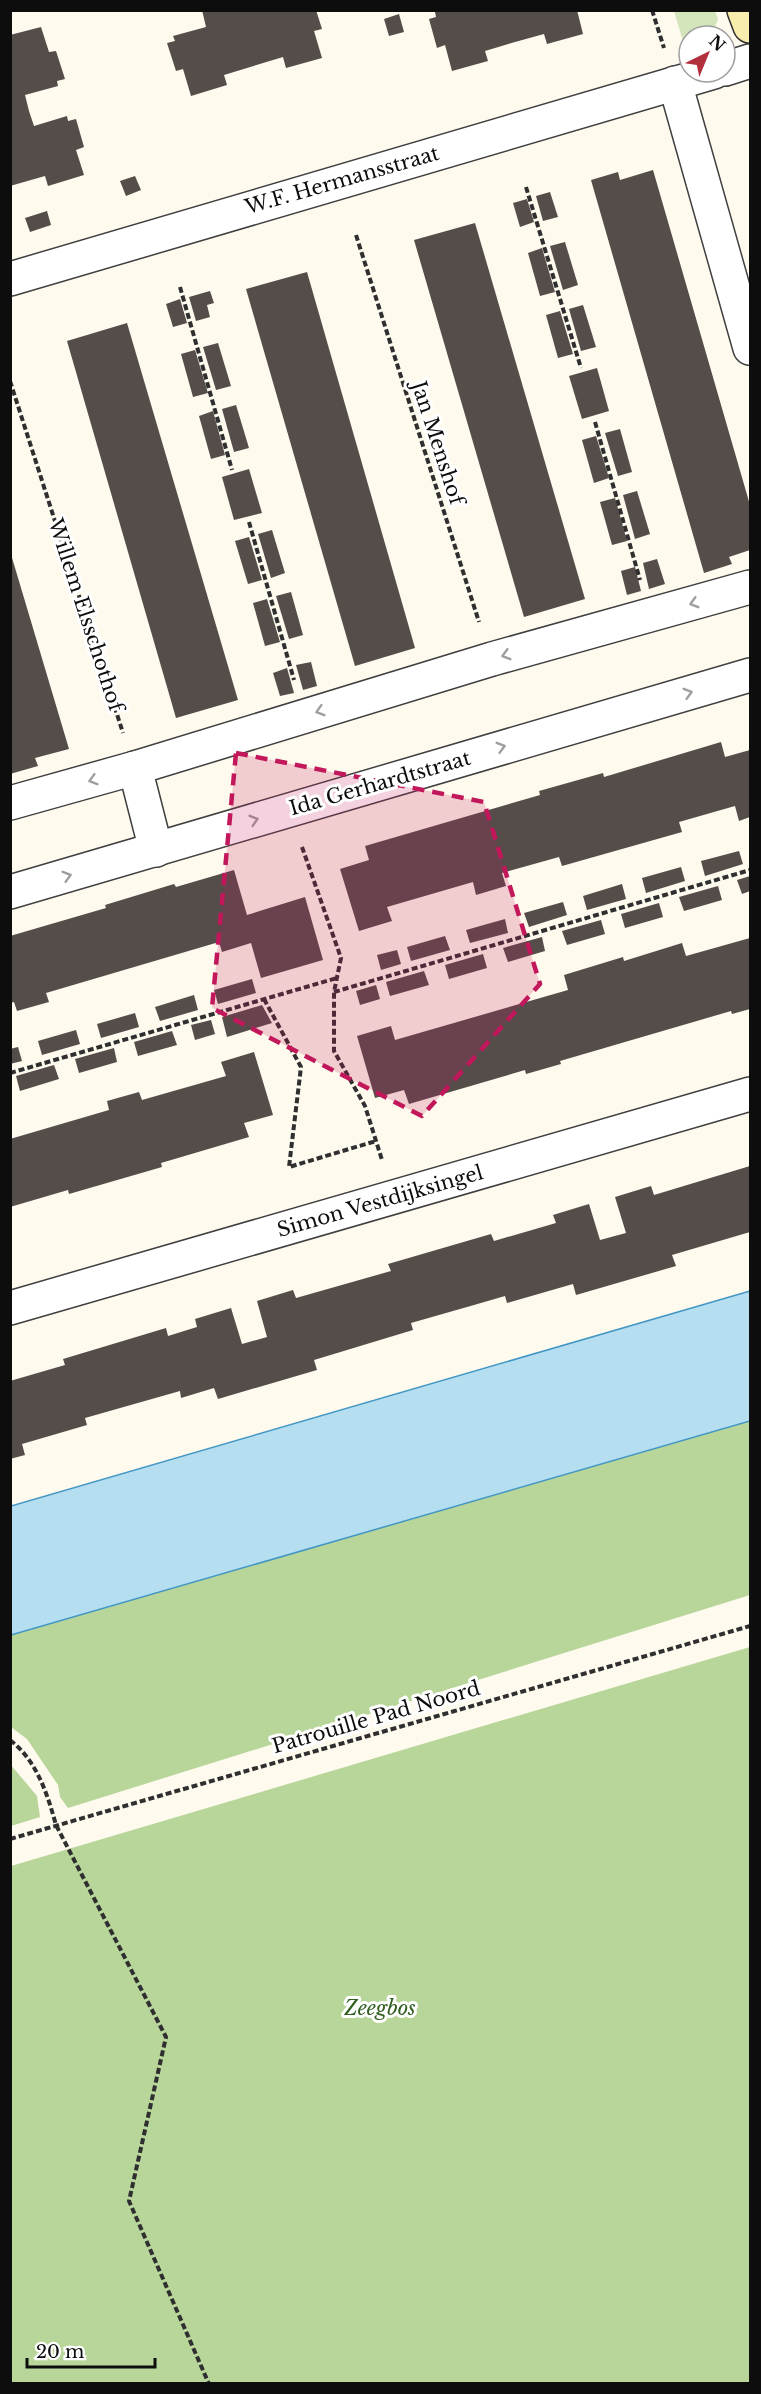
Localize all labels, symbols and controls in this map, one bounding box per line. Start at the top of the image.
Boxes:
north arrow [677,24,737,84]
text: N [705,31,730,55]
street label: W.F. Hermansstraat [241,141,442,219]
street label: Jan Menshof [406,375,470,510]
street label: Willem Elsschothof [43,515,129,717]
one-way arrow [689,595,699,608]
one-way arrow [502,648,512,660]
one-way arrow [682,688,693,700]
one-way arrow [315,704,326,716]
one-way arrow [496,742,506,755]
street label: Ida Gerhardtstraat [287,746,474,820]
one-way arrow [88,772,98,785]
one-way arrow [248,815,258,827]
one-way arrow [61,871,72,883]
street label: Simon Vestdijksingel [274,1160,486,1242]
street label: Patrouille Pad Noord [269,1676,483,1758]
park label: Zeegbos [343,1996,416,2020]
scale bar [27,2331,154,2369]
text: 20 m [36,2341,84,2363]

